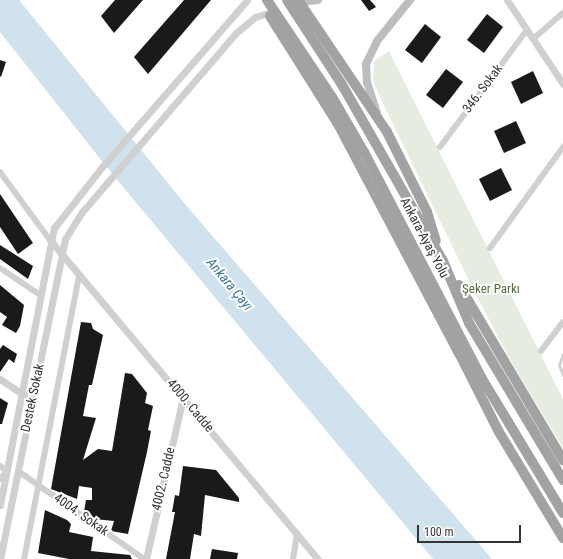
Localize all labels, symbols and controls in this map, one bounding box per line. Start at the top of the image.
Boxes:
street label: 346. Sokak [460,62,506,116]
street label: Ankara-Ayaş Yolu [396,195,452,281]
water label: Ankara Çayı [203,254,257,314]
park label: Şeker Parkı [462,281,520,297]
street label: Destek Sokak [18,362,48,434]
street label: 4000. Cadde [163,376,217,436]
street label: 4002. Cadde [149,446,179,512]
street label: 4004. Sokak [51,490,111,540]
scale bar [419,517,523,543]
text: 100 m [424,525,454,539]

